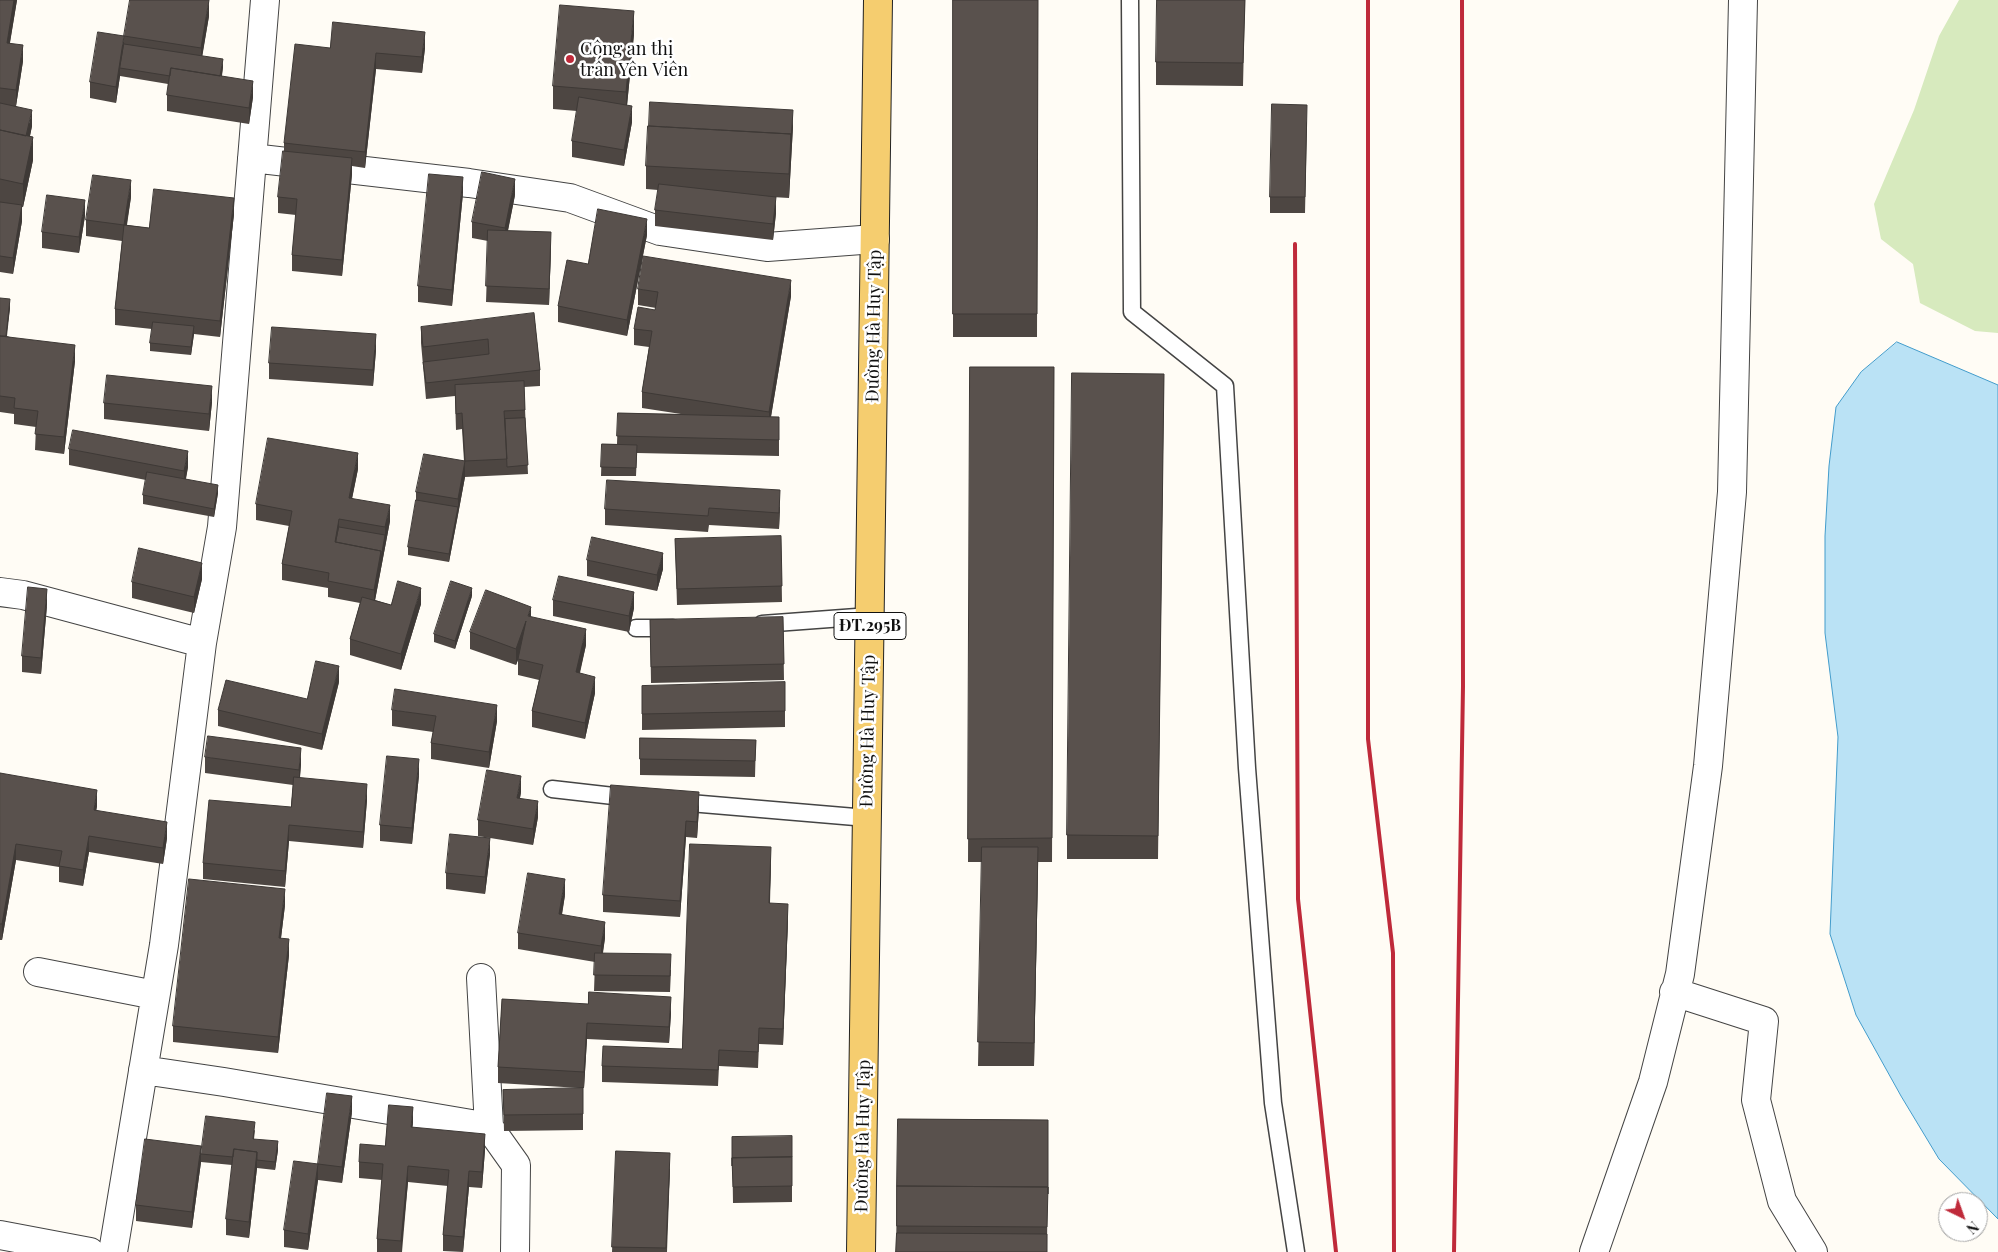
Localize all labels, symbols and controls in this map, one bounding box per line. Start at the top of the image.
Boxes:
place label: Công an thị trấn Yên Viên [580,38,688,80]
marker: Công an thị trấn Yên Viên [564,53,576,65]
street label: Đường Hà Huy Tập [862,249,886,403]
road number: ĐT.295B [834,612,906,640]
street label: Đường Hà Huy Tập [856,654,880,808]
street label: Đường Hà Huy Tập [851,1059,875,1213]
north arrow [1938,1192,1988,1242]
text: N [1963,1217,1983,1238]

